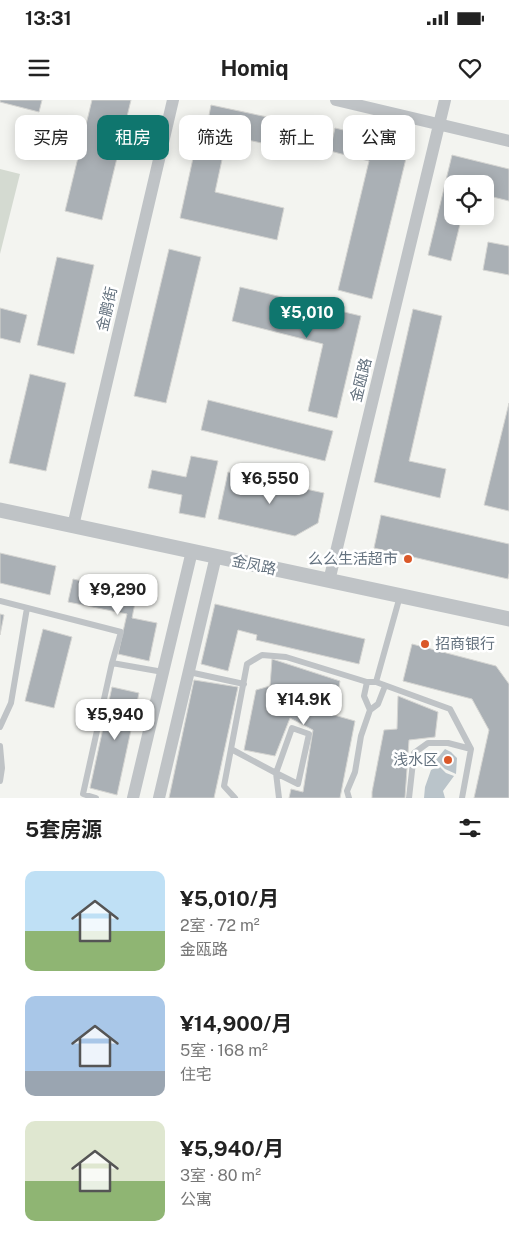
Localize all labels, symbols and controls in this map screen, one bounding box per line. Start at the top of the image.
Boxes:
text: 13:31 [25,7,72,29]
icon: menu [25,54,53,82]
icon: heart [456,54,484,82]
text: Homiq [220,55,289,81]
chip: 买房 [15,115,87,160]
chip: 租房 [97,115,169,160]
chip: 筛选 [179,115,251,160]
chip: 新上 [261,115,333,160]
chip: 公寓 [343,115,415,160]
map controls [444,175,494,225]
button: locate [444,175,494,225]
street label: 金鹏街 [93,285,120,333]
pin: ¥5,010 [266,296,348,339]
text: ¥5,010 [280,303,334,322]
street label: 金瓯路 [347,356,374,404]
pin: ¥6,550 [229,462,311,505]
text: ¥6,550 [241,469,299,488]
place label: 么么生活超市 [308,550,398,567]
street label: 金凤路 [230,552,278,578]
marker: 么么生活超市 [402,553,414,565]
pin: ¥9,290 [77,574,159,616]
text: ¥9,290 [90,580,146,599]
place label: 招商银行 [435,635,495,652]
marker: 招商银行 [419,638,431,650]
pin: ¥14.9K [263,684,345,726]
text: ¥14.9K [277,690,331,709]
pin: ¥5,940 [74,698,156,741]
text: ¥5,940 [86,705,144,724]
place label: 浅水区 [393,751,438,768]
marker: 浅水区 [442,754,454,766]
icon: filters [456,814,484,842]
text: 5套房源 [25,817,102,842]
text: ¥5,010/月 [180,886,279,911]
icon: home [65,891,125,951]
text: 2室 · 72 m² [180,916,260,935]
text: 金瓯路 [180,940,228,959]
text: ¥14,900/月 [180,1011,292,1036]
icon: home [65,1016,125,1076]
text: 5室 · 168 m² [180,1041,268,1060]
text: 住宅 [180,1065,212,1084]
text: ¥5,940/月 [180,1136,284,1161]
icon: home [65,1141,125,1201]
text: 3室 · 80 m² [180,1166,261,1185]
text: 公寓 [180,1190,212,1209]

